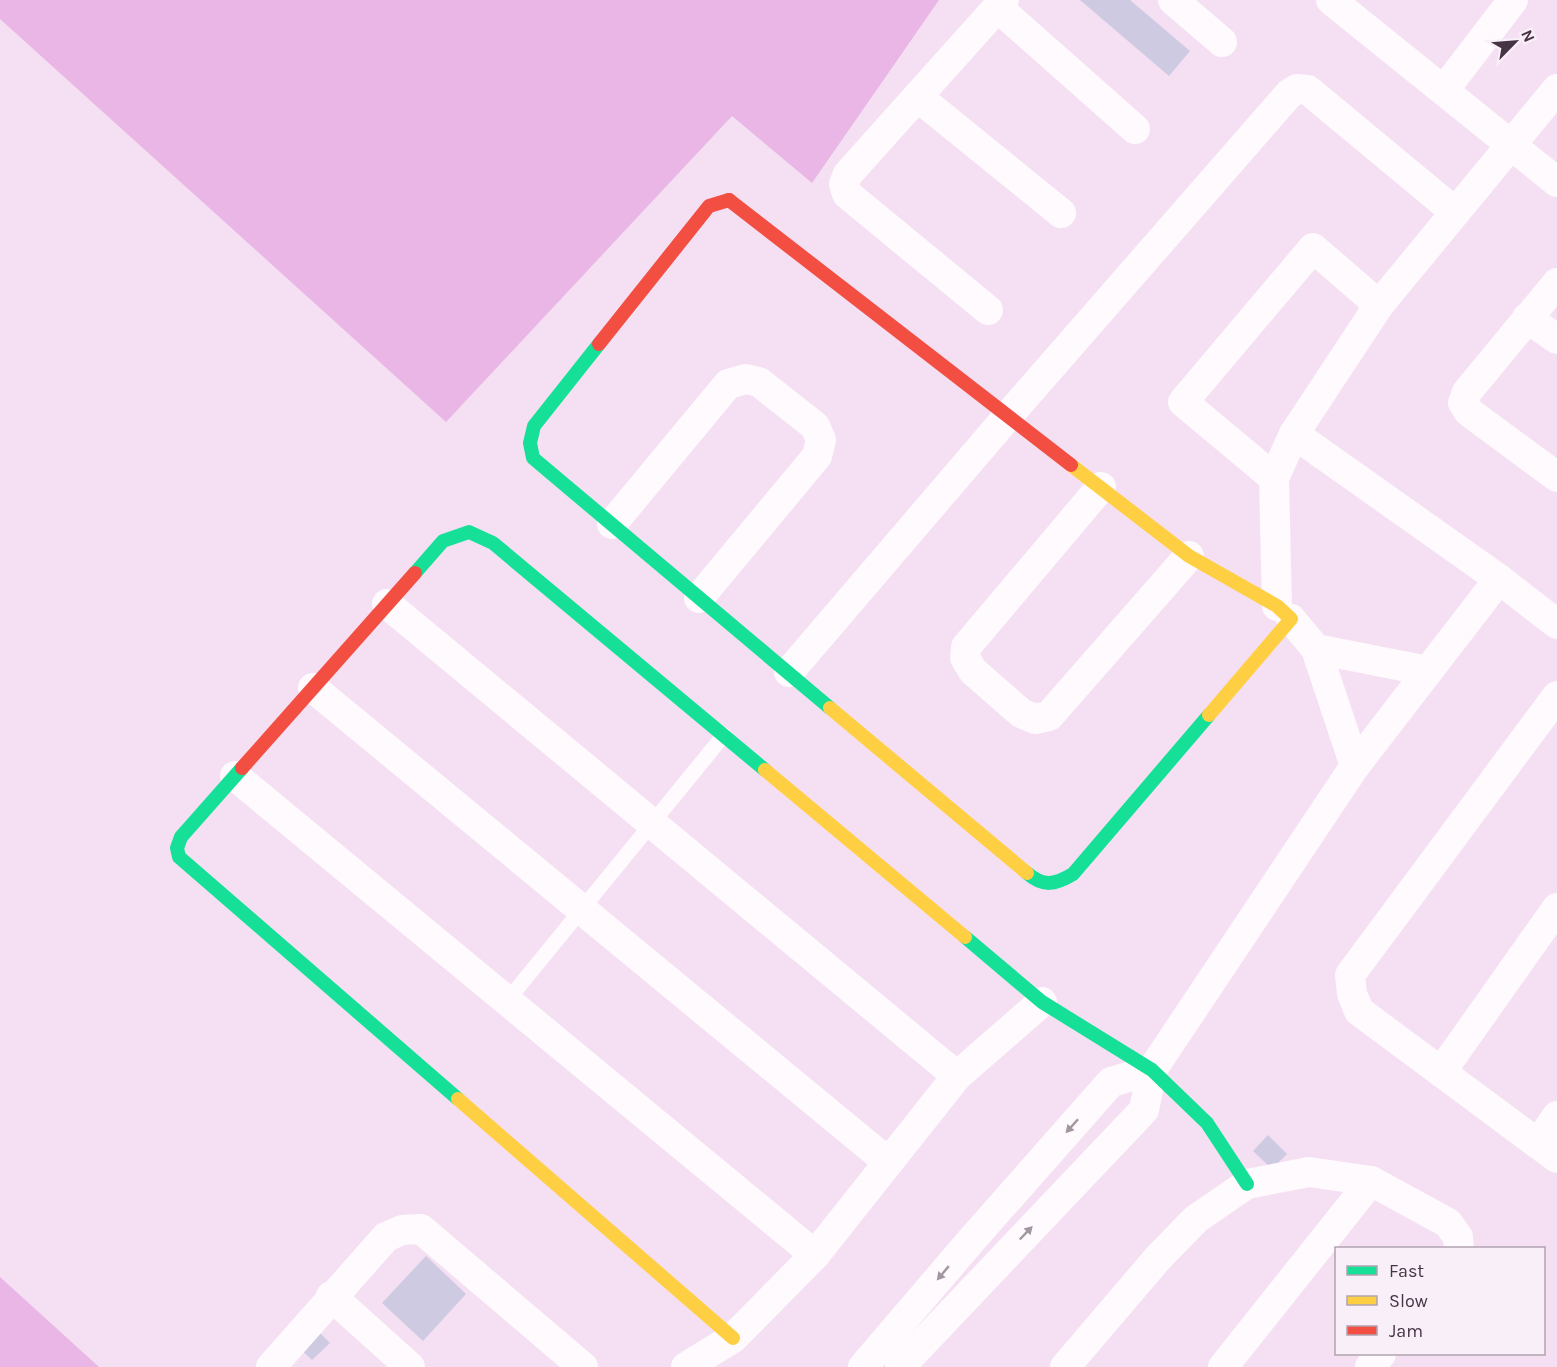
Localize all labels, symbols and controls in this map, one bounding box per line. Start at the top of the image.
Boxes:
north arrow [1485,12,1545,72]
text: N [1517,27,1539,45]
one-way arrow [1066,1118,1079,1133]
one-way arrow [1019,1225,1033,1240]
legend [1335,1247,1545,1355]
text: Fast [1389,1260,1424,1282]
one-way arrow [937,1265,950,1281]
text: Slow [1389,1290,1428,1312]
text: Jam [1389,1320,1423,1342]

